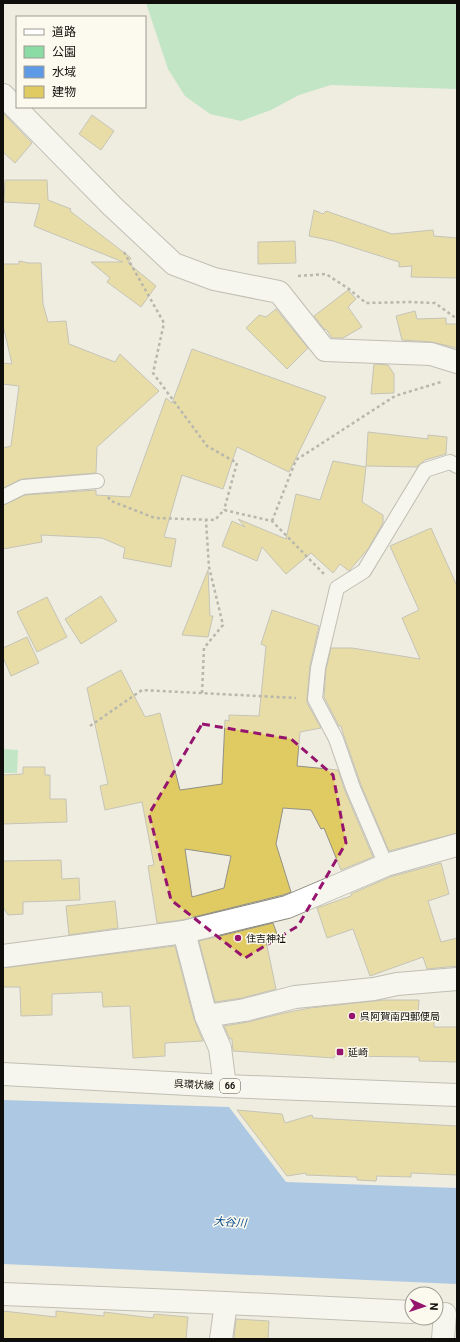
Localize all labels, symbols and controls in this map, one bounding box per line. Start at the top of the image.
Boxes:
legend [16,16,146,108]
text: 道路 [52,25,76,39]
text: 公園 [52,45,76,59]
text: 水域 [52,65,76,79]
text: 建物 [52,85,76,99]
marker: 住吉神社 [233,933,243,943]
place label: 住吉神社 [246,933,286,944]
marker: 呉阿賀南四郵便局 [347,1011,357,1021]
place label: 呉阿賀南四郵便局 [360,1011,440,1022]
marker: 延崎 [335,1047,345,1057]
place label: 延崎 [348,1047,368,1058]
street label: 呉環状線 [174,1078,214,1091]
road number: 66 [220,1079,240,1093]
water label: 大谷川 [213,1215,248,1230]
north arrow [404,1286,444,1326]
text: N [427,1302,440,1311]

